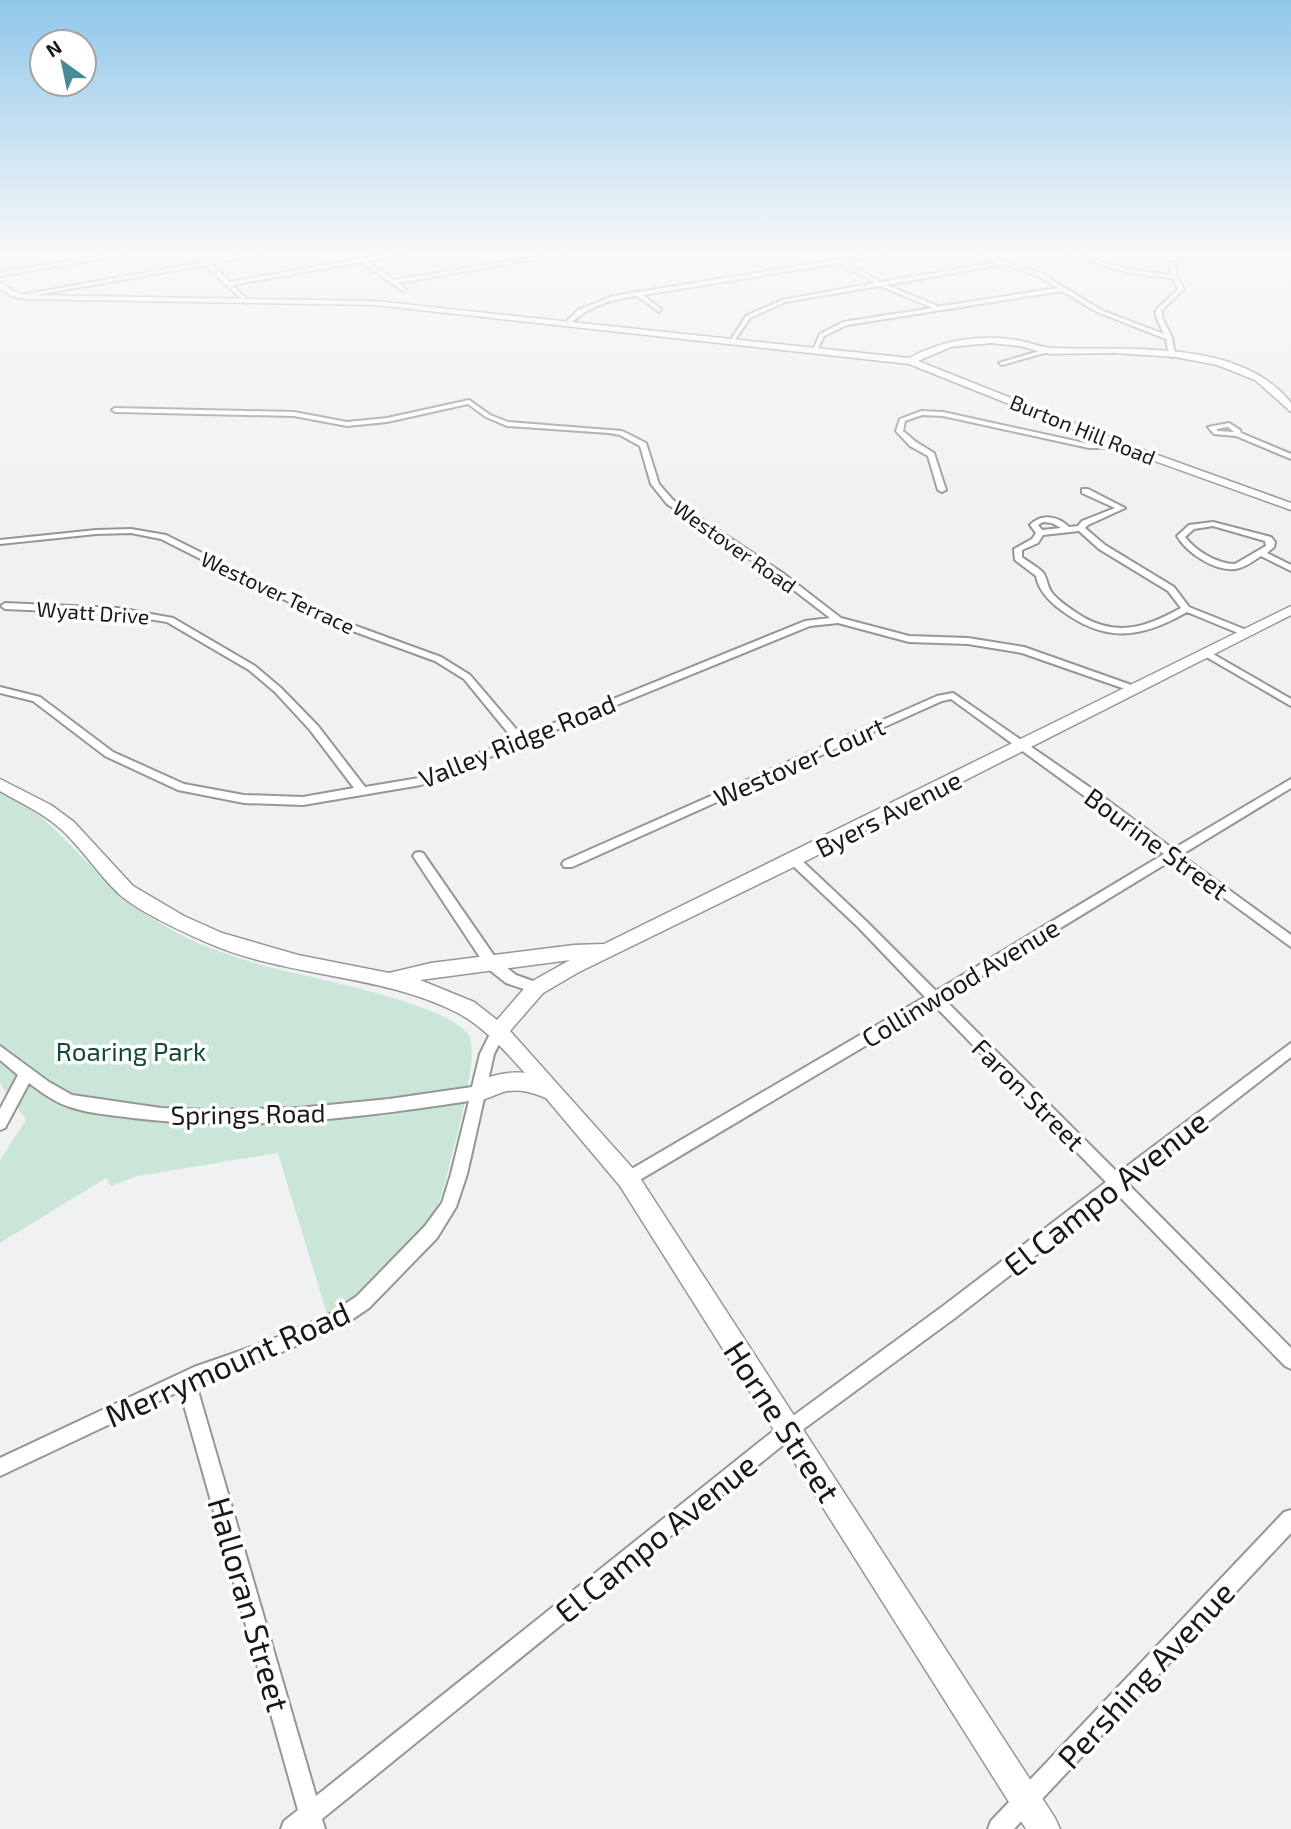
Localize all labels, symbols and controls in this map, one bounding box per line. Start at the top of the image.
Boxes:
north arrow [28,28,98,98]
text: N [41,35,65,62]
street label: Burton Hill Road [1007,388,1159,470]
street label: Westover Road [669,494,801,598]
street label: Westover Terrace [197,545,359,639]
street label: Wyatt Drive [36,596,150,628]
street label: Valley Ridge Road [414,686,620,794]
street label: Westover Court [709,709,889,813]
street label: Byers Avenue [810,763,966,863]
street label: Bourine Street [1079,781,1235,905]
street label: Collinwood Avenue [856,911,1064,1053]
street label: Faron Street [967,1032,1092,1157]
park label: Roaring Park [56,1035,206,1066]
street label: Springs Road [170,1096,326,1130]
street label: El Campo Avenue [996,1101,1214,1283]
street label: Merrymount Road [99,1292,355,1434]
street label: Horne Street [717,1333,849,1509]
street label: El Campo Avenue [547,1444,763,1630]
street label: Halloran Street [201,1492,299,1716]
street label: Pershing Avenue [1049,1573,1241,1775]

